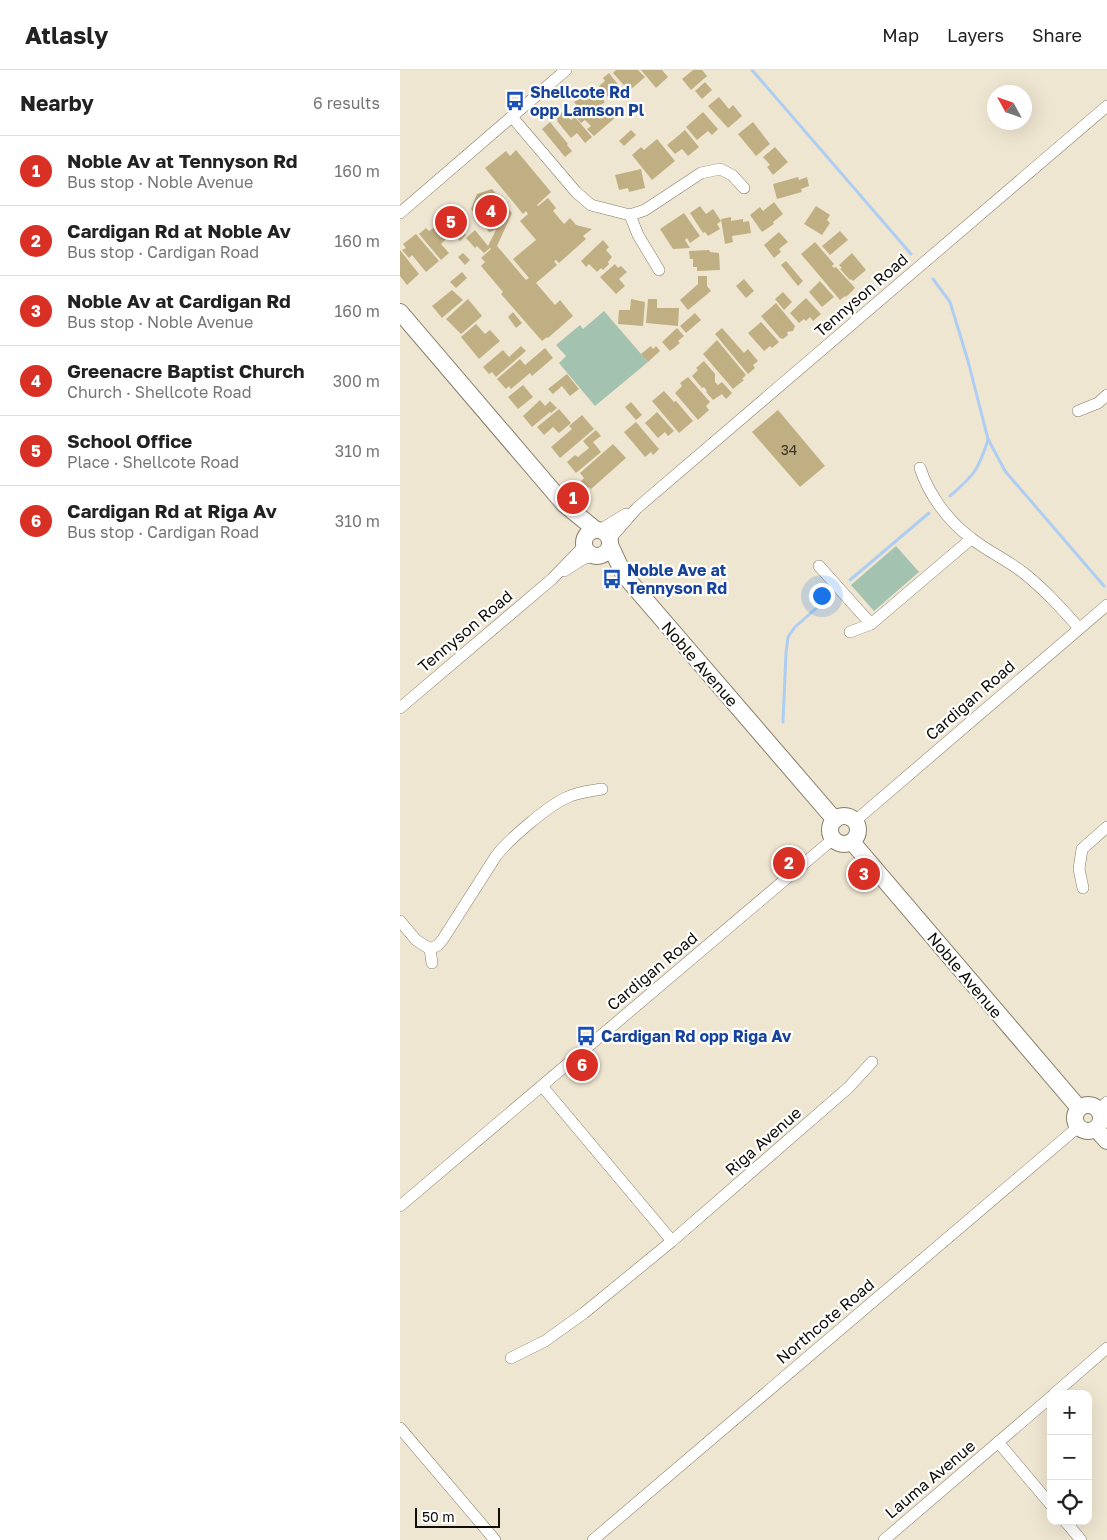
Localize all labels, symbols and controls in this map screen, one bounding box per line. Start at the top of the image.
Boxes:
text: Atlasly [25,20,108,49]
text: Map [882,24,919,46]
text: Layers [947,24,1004,46]
text: Share [1032,24,1082,46]
place label: Shellcote Rd opp Lamson Pl [530,82,645,120]
north arrow [987,85,1032,130]
text: Nearby [20,90,94,116]
bus stop icon: Shellcote Rd opp Lamson Pl [504,90,526,112]
text: 6 results [313,93,380,113]
text: Noble Av at Tennyson Rd [67,149,298,172]
text: 1 [32,161,40,181]
text: 160 m [334,161,380,181]
text: Bus stop · Noble Avenue [67,172,253,192]
pin: 4 [475,192,507,230]
pin: 5 [435,203,467,241]
text: Cardigan Rd at Noble Av [67,219,291,242]
text: 2 [31,231,41,251]
text: 160 m [334,231,380,251]
text: Bus stop · Cardigan Road [67,242,259,262]
street label: Tennyson Road [810,249,912,341]
text: Noble Av at Cardigan Rd [67,289,291,312]
text: 3 [31,301,41,321]
text: 160 m [334,301,380,321]
text: Bus stop · Noble Avenue [67,312,253,332]
text: Greenacre Baptist Church [67,359,305,382]
text: 4 [31,371,41,391]
text: 300 m [333,371,380,391]
text: Church · Shellcote Road [67,382,251,402]
text: School Office [67,429,192,452]
text: 5 [31,441,41,461]
text: 310 m [335,441,380,461]
house number: 34 [781,441,797,458]
text: Place · Shellcote Road [67,452,239,472]
pin: 1 [557,479,589,517]
text: Cardigan Rd at Riga Av [67,499,277,522]
text: 6 [31,511,41,531]
text: 310 m [335,511,380,531]
text: Bus stop · Cardigan Road [67,522,259,542]
place label: Noble Ave at Tennyson Rd [627,560,727,598]
bus stop icon: Noble Ave at Tennyson Rd [601,568,623,590]
your location [809,583,835,609]
street label: Tennyson Road [414,586,516,676]
street label: Noble Avenue [658,617,742,711]
street label: Cardigan Road [921,656,1019,744]
pin: 2 [773,844,805,882]
pin: 3 [848,855,880,893]
street label: Cardigan Road [603,927,701,1015]
street label: Noble Avenue [923,928,1007,1022]
bus stop icon: Cardigan Rd opp Riga Av [575,1025,597,1047]
place label: Cardigan Rd opp Riga Av [601,1026,792,1046]
pin: 6 [566,1046,598,1084]
street label: Riga Avenue [721,1102,805,1180]
street label: Northcote Road [772,1274,878,1368]
map controls [1047,1390,1092,1525]
button: + [1047,1390,1092,1435]
street label: Lauma Avenue [881,1435,979,1523]
button: − [1047,1435,1092,1480]
button: locate [1047,1480,1092,1525]
scale bar [415,1505,500,1528]
text: 50 m [422,1508,455,1525]

